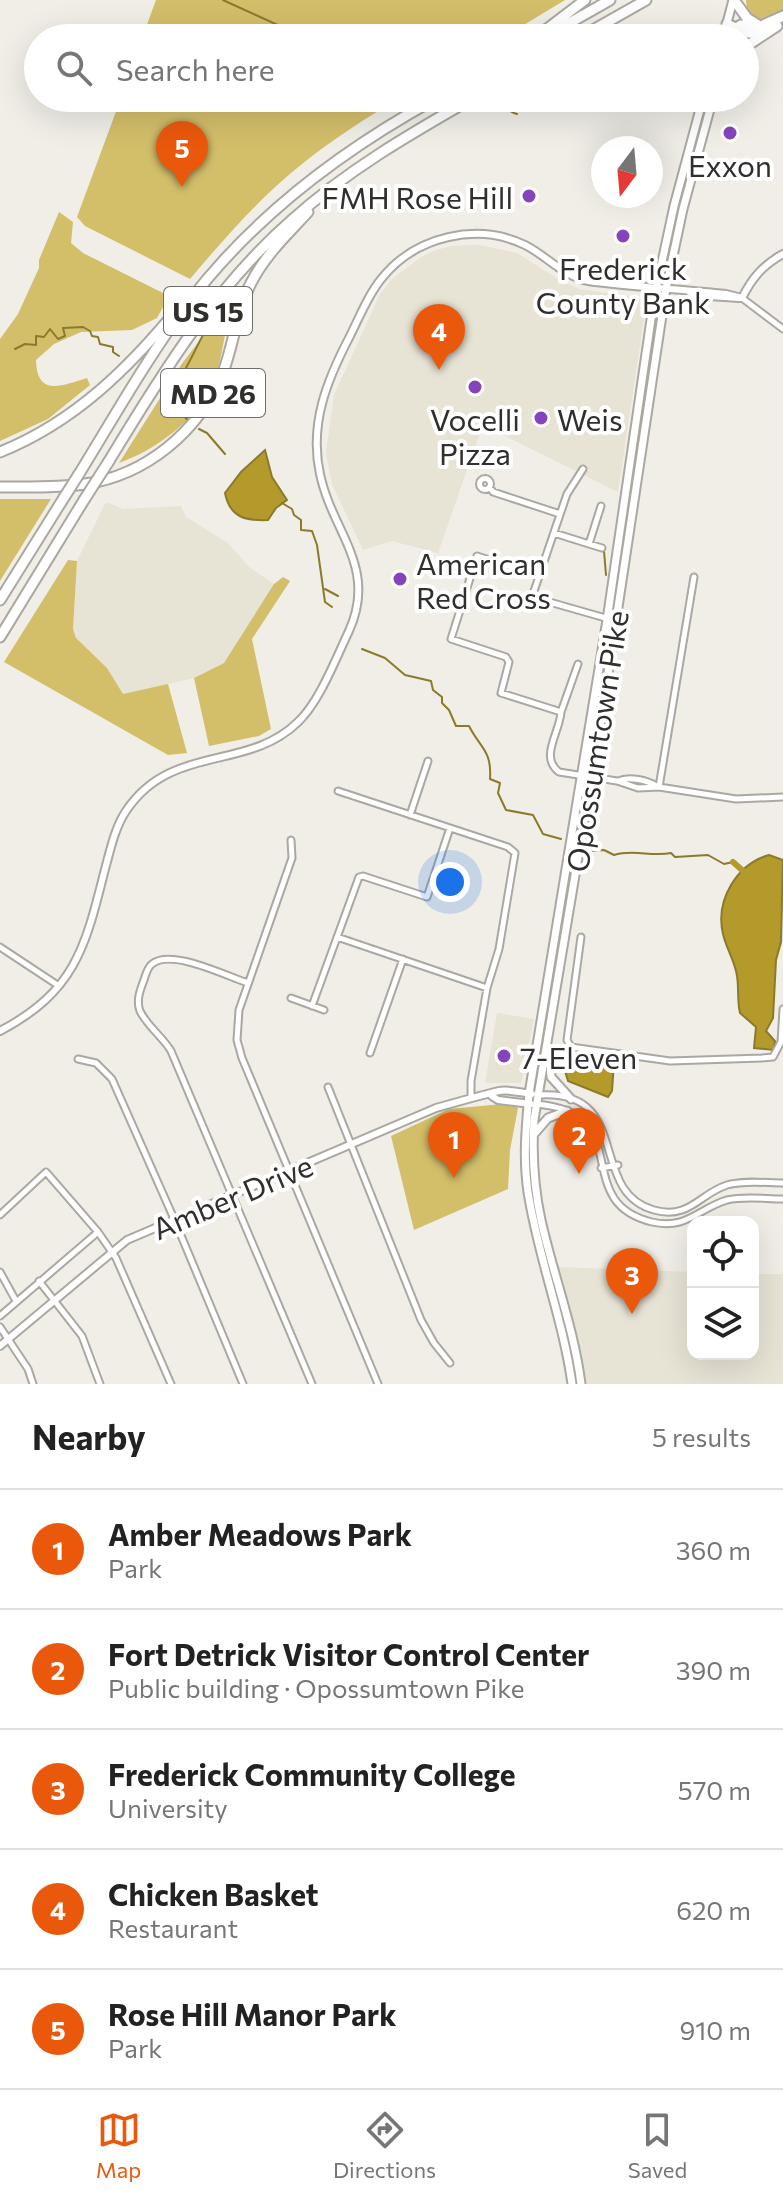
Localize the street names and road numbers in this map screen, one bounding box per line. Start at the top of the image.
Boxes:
road number: US 15 [164,287,252,335]
road number: MD 26 [161,369,265,417]
street label: Opossumtown Pike [557,608,635,874]
street label: Amber Drive [146,1146,318,1246]

